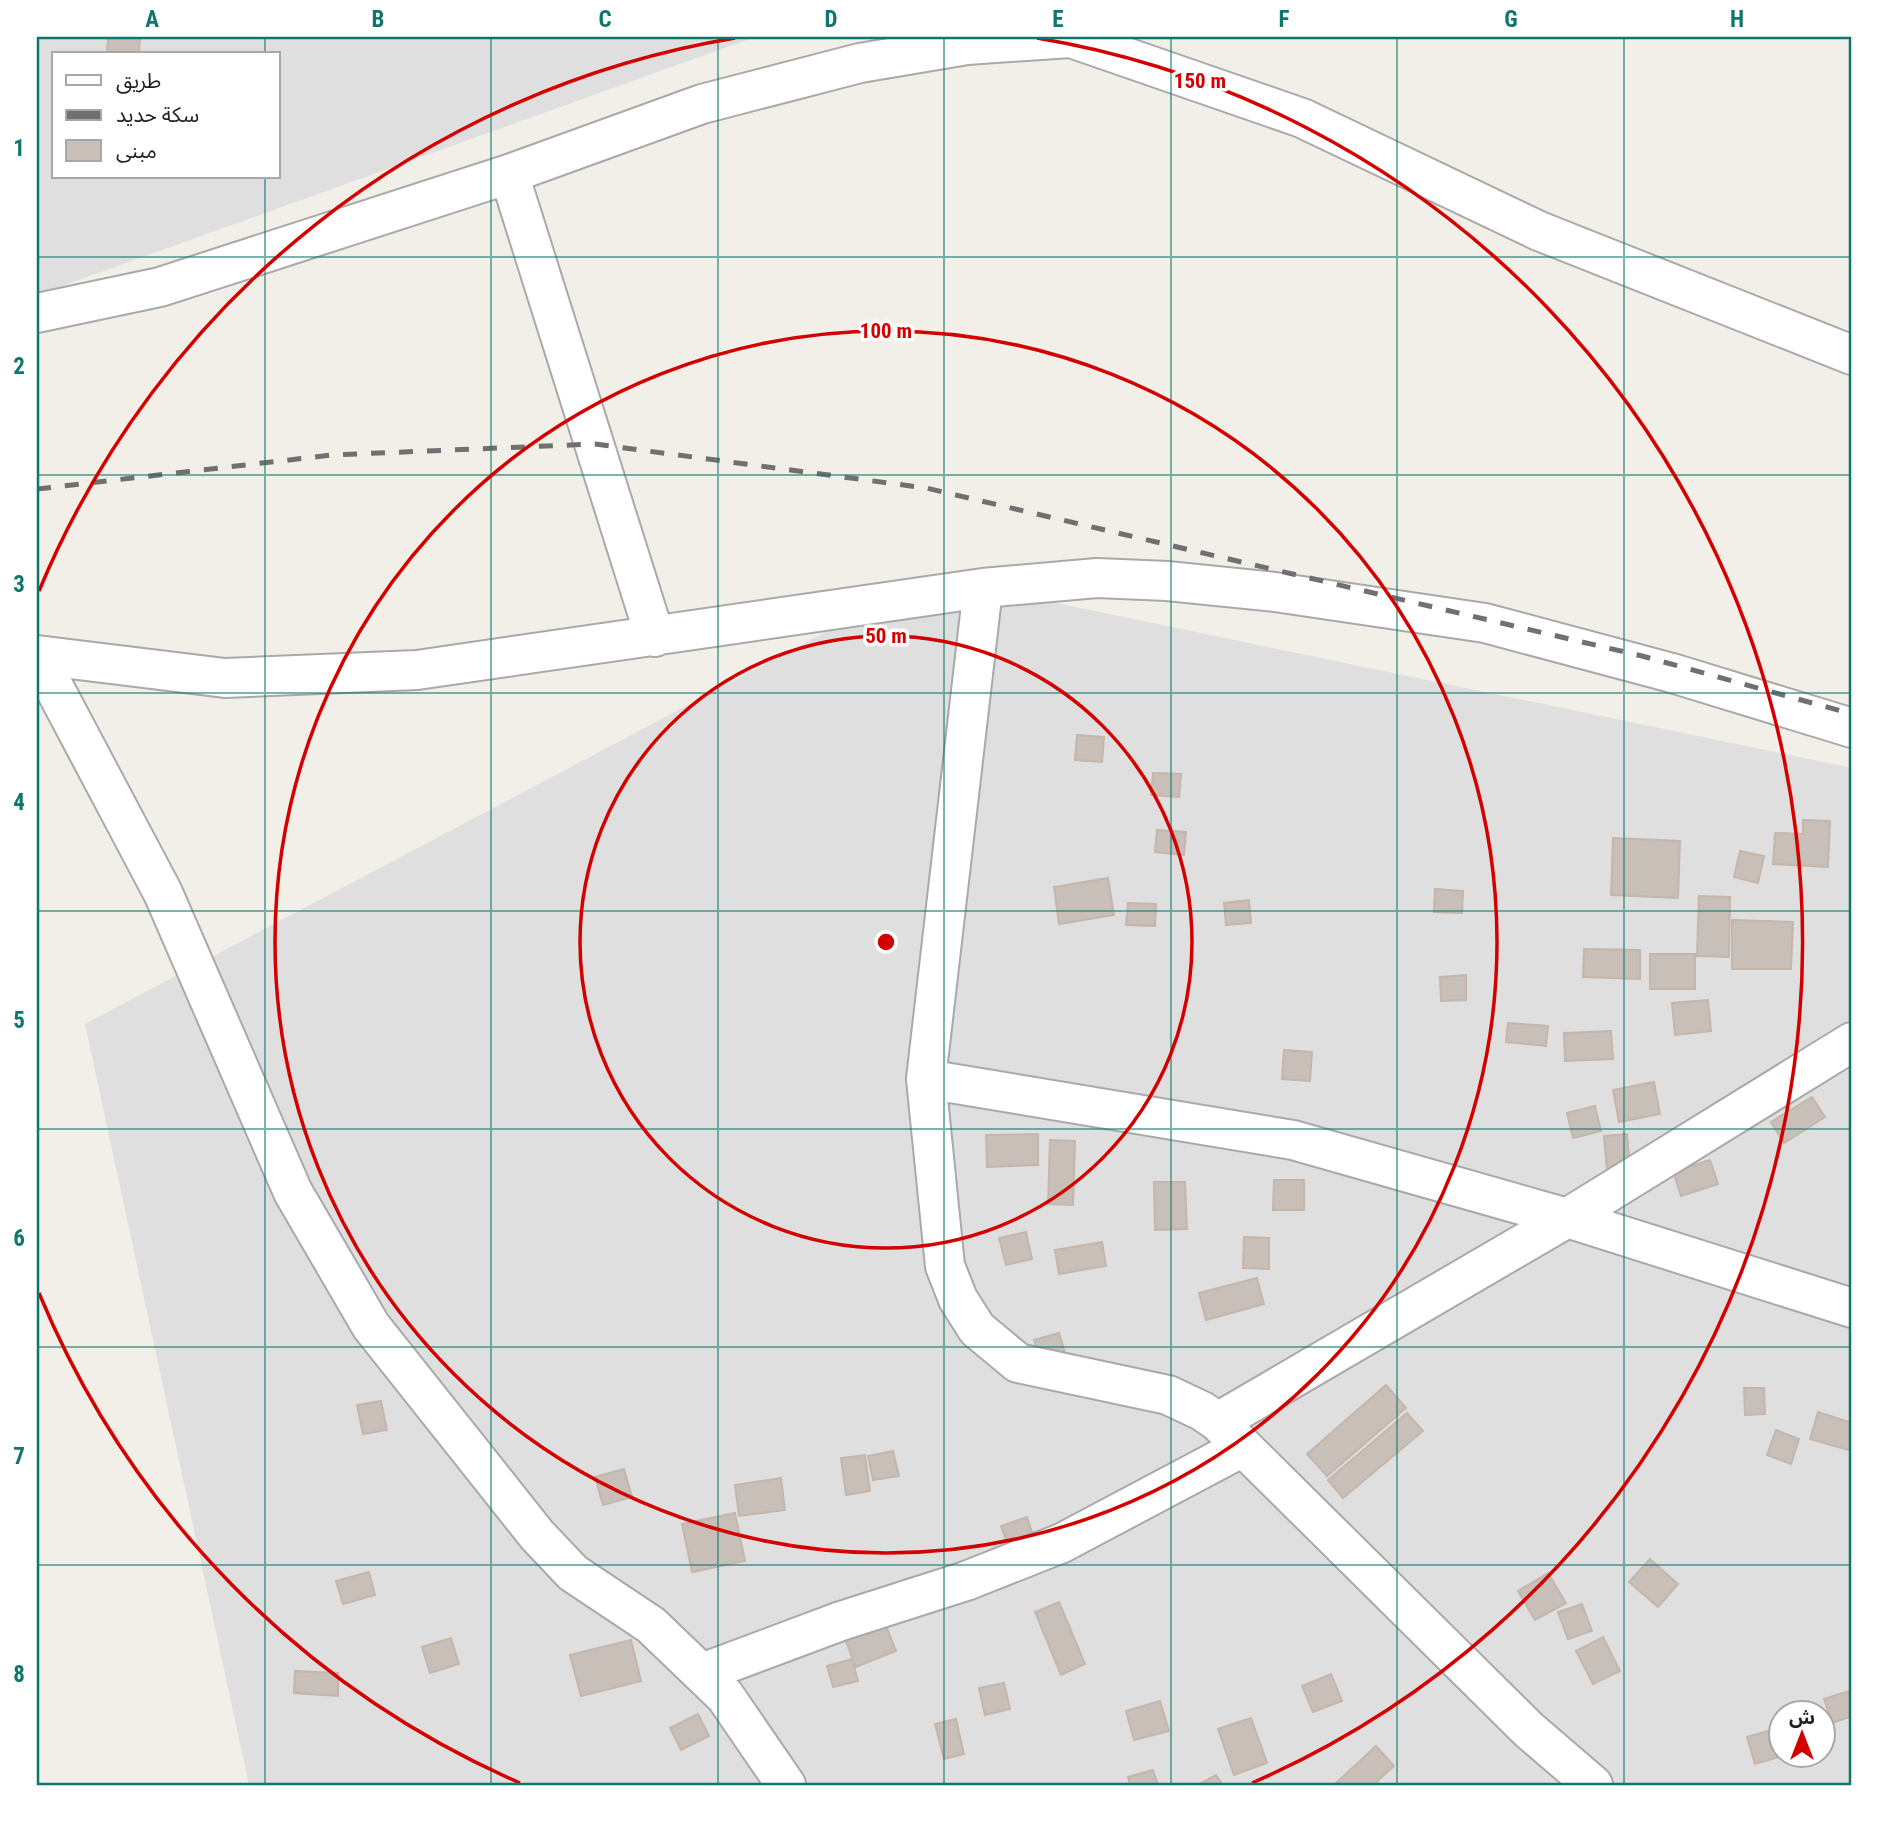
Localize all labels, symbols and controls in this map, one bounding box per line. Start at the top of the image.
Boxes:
text: A [145,6,159,33]
text: B [372,6,384,33]
text: C [598,6,612,33]
text: D [825,6,838,33]
text: E [1052,6,1064,33]
text: F [1279,6,1290,33]
text: G [1504,6,1518,33]
text: H [1730,6,1744,33]
legend [52,52,280,178]
text: طريق [116,69,161,94]
text: 150 m [1174,69,1226,93]
text: سكة حديد [116,103,199,127]
text: 1 [13,135,25,162]
text: مبنى [116,139,157,163]
text: 100 m [860,319,912,343]
text: 2 [13,353,25,380]
text: 3 [13,571,25,598]
text: 50 m [865,624,907,648]
text: 4 [13,789,25,816]
centre of rings [874,930,898,954]
text: 5 [13,1007,25,1034]
text: 6 [13,1225,25,1252]
text: 7 [13,1443,25,1470]
text: 8 [13,1661,25,1688]
north arrow [1766,1700,1836,1770]
text: ش [1789,1706,1815,1729]

